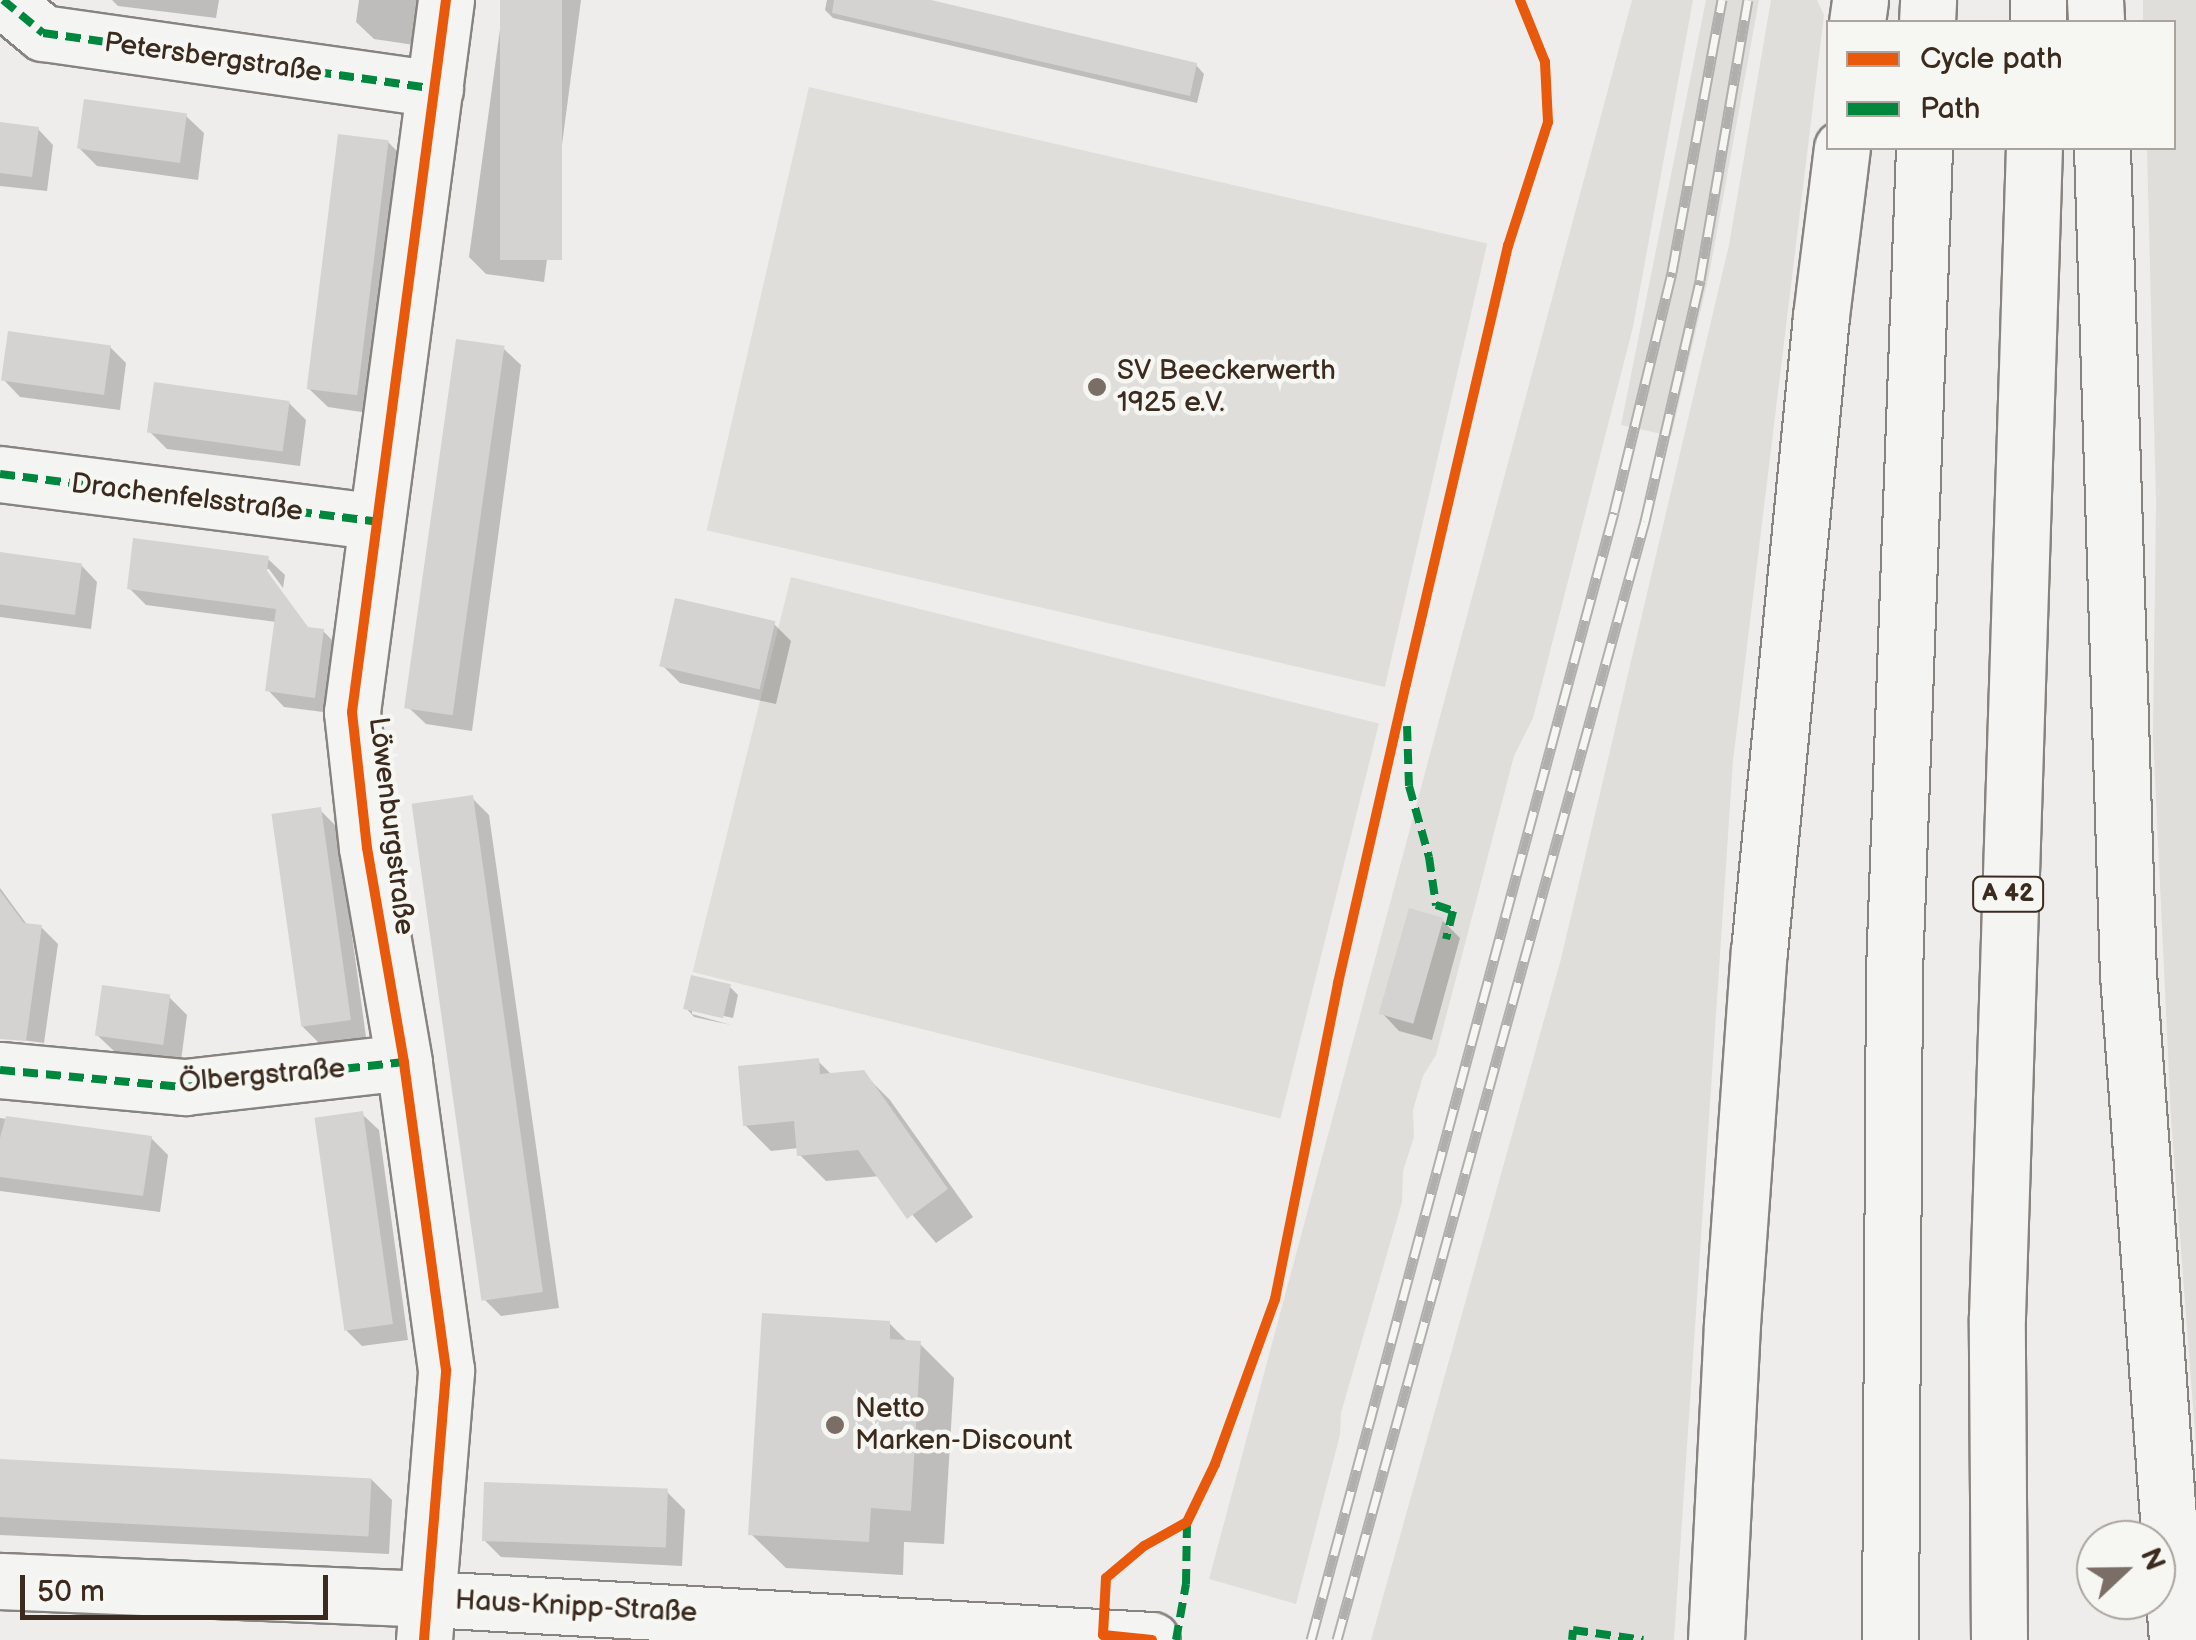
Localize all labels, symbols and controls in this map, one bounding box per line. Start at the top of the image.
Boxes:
legend [1826,20,2176,150]
street label: Petersbergstraße [102,26,324,90]
text: Cycle path [1920,41,2063,77]
text: Path [1920,91,1980,127]
place label: SV Beeckerwerth 1925 e.V. [1117,354,1336,420]
marker: SV Beeckerwerth 1925 e.V. [1086,376,1108,398]
street label: Drachenfelsstraße [69,467,305,529]
street label: Löwenburgstraße [361,715,421,937]
road number: A 42 [1970,874,2046,914]
street label: Ölbergstraße [177,1052,347,1100]
place label: Netto Marken-Discount [855,1392,1072,1458]
marker: Netto Marken-Discount [824,1414,846,1436]
north arrow [2076,1520,2176,1620]
text: N [2133,1543,2172,1575]
scale bar [25,1555,332,1617]
text: 50 m [37,1574,105,1610]
street label: Haus-Knipp-Straße [454,1584,698,1630]

